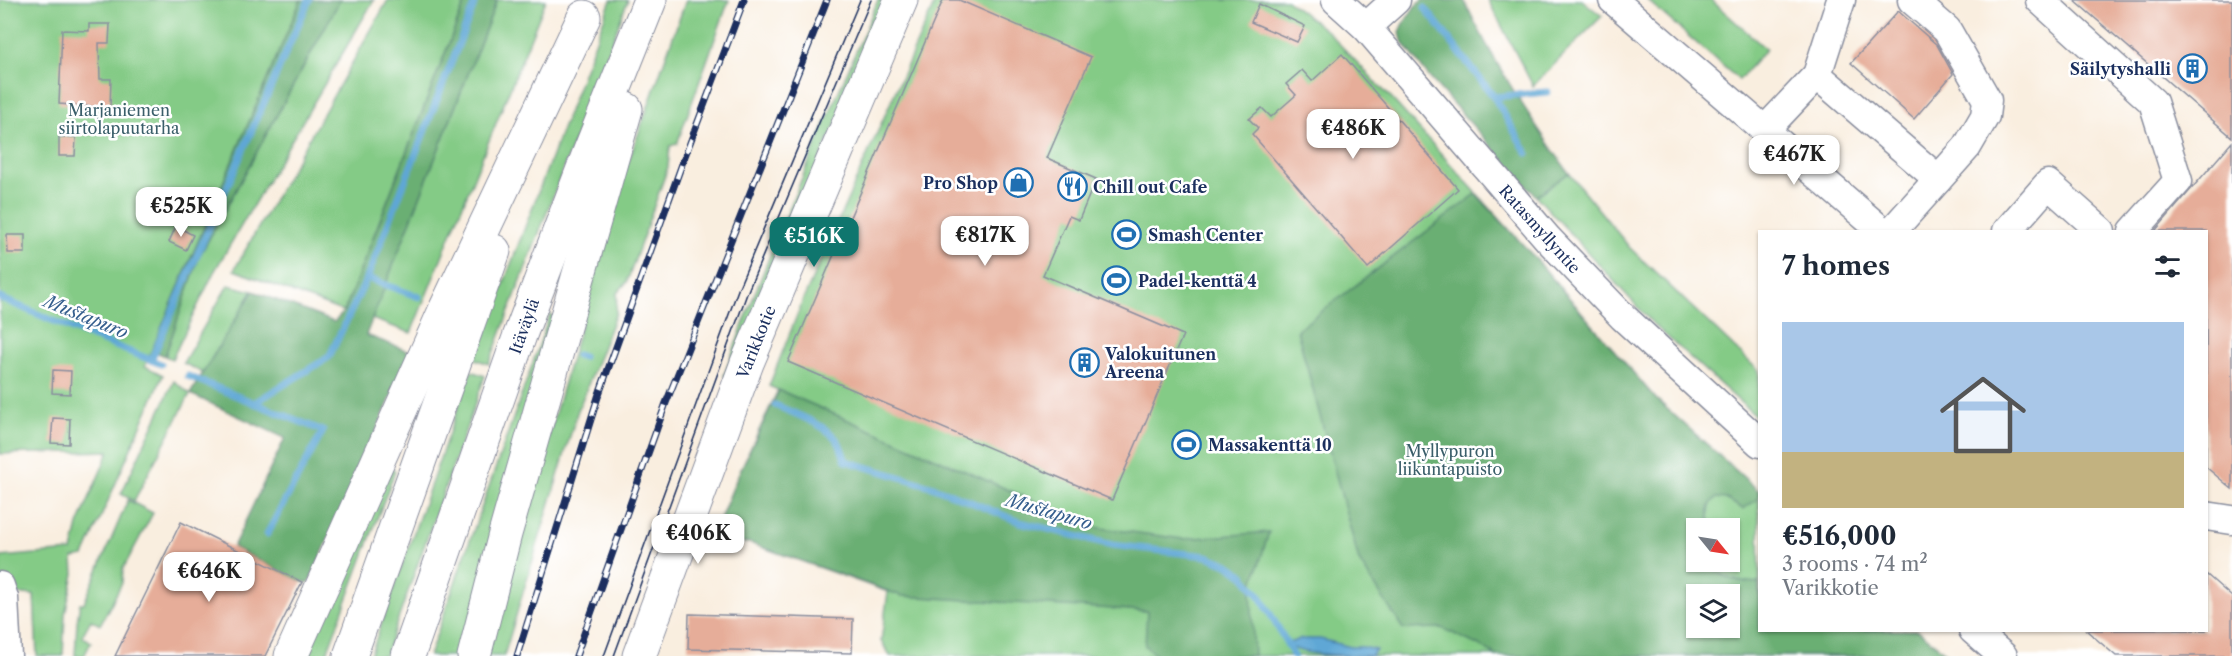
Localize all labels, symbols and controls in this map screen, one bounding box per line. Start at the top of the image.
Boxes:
building icon: Säilytyshalli [2176,53,2208,85]
place label: Säilytyshalli [2070,59,2171,79]
park label: Marjaniemen siirtolapuutarha [59,100,180,138]
pin: €486K [1311,109,1395,160]
text: €486K [1321,116,1385,140]
pin: €467K [1752,135,1836,186]
text: €467K [1763,142,1825,166]
shop icon: Pro Shop [1003,167,1035,199]
restaurant icon: Chill out Cafe [1056,171,1088,203]
place label: Pro Shop [923,173,998,193]
place label: Chill out Cafe [1093,177,1208,197]
street label: Ratasmyllyntie [1495,181,1585,277]
pin: €525K [139,187,223,238]
text: €525K [150,194,212,218]
pin: €817K [943,216,1027,267]
pin: €516K [772,217,856,268]
sports icon: Smash Center [1111,219,1143,251]
text: €817K [955,223,1015,247]
text: €516K [784,224,844,248]
place label: Smash Center [1148,225,1263,245]
text: 7 homes [1782,250,1890,282]
icon: filters [2151,250,2184,283]
sports icon: Padel-kenttä 4 [1101,265,1133,297]
place label: Padel-kenttä 4 [1138,271,1257,291]
water label: Mustapuro [39,290,131,344]
street label: Itäväylä [505,295,543,357]
street label: Varikkotie [732,302,780,383]
place label: Valokuitunen Areena [1104,344,1216,382]
building icon: Valokuitunen Areena [1068,347,1100,379]
icon: home [1929,361,2037,469]
sports icon: Massakenttä 10 [1171,429,1203,461]
place label: Massakenttä 10 [1208,435,1332,455]
park label: Myllypuron liikuntapuisto [1398,441,1503,479]
water label: Mustapuro [1002,489,1095,535]
pin: €406K [656,514,740,565]
north arrow [1686,518,1740,572]
map controls [1686,518,1740,638]
text: €516,000 [1782,520,1897,552]
text: €406K [665,521,731,545]
pin: €646K [167,552,251,603]
text: 3 rooms · 74 m² [1782,552,1928,576]
text: €646K [177,559,241,583]
text: Varikkotie [1782,576,1879,600]
button: layers [1686,584,1740,638]

